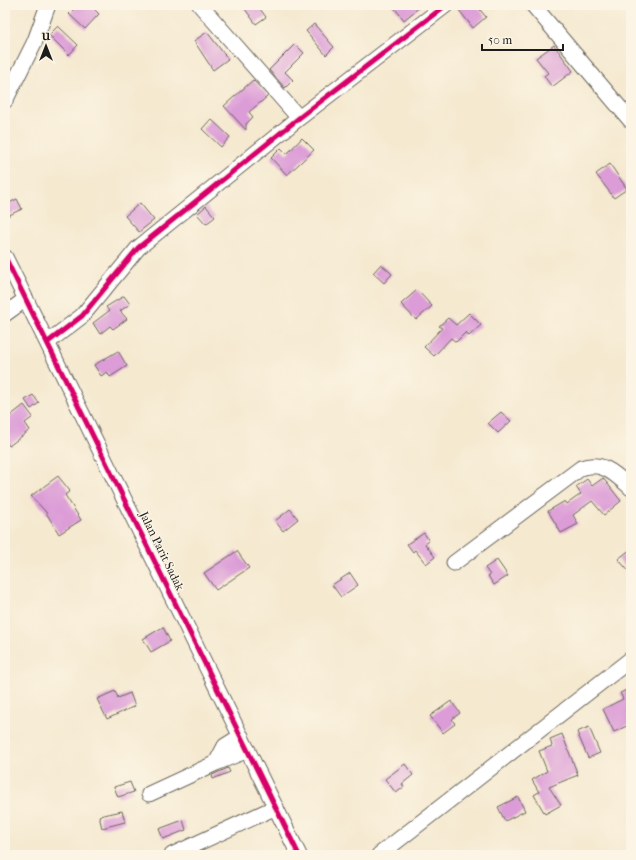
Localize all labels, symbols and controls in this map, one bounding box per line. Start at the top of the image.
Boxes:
north arrow [26,26,66,66]
scale bar [482,26,563,52]
text: U [41,30,51,43]
text: 50 m [488,33,512,47]
street label: Jalan Parit Sadak [136,508,188,594]

